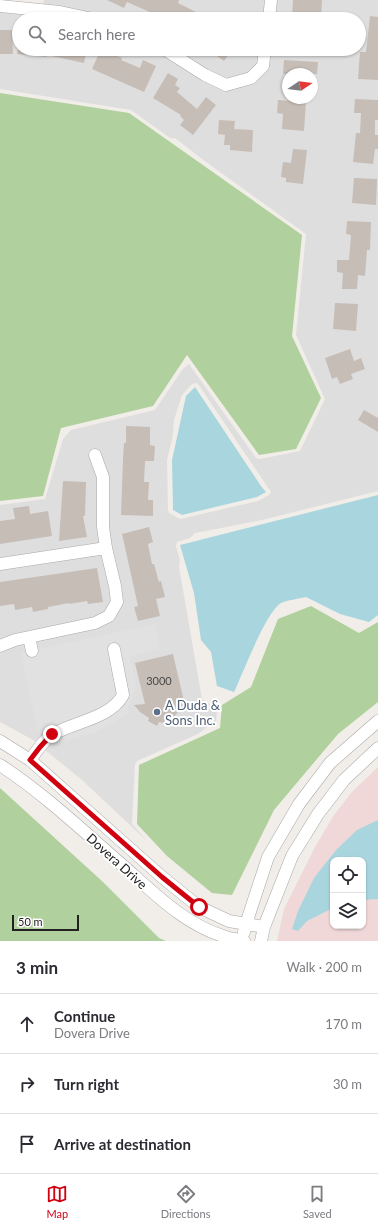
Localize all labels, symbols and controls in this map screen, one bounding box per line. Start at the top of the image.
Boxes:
search box [12,12,366,56]
icon: search [26,23,48,45]
text: Search here [58,25,135,43]
north arrow [282,68,318,104]
house number: 3000 [146,674,172,687]
place label: A Duda & Sons Inc. [165,697,221,728]
marker: A Duda & Sons Inc. [152,707,162,717]
route end [43,725,61,743]
street label: Dovera Drive [83,830,151,892]
map controls [330,857,366,929]
button: locate [330,857,366,893]
button: layers [330,893,366,929]
route start [190,898,208,916]
scale bar [12,913,79,932]
text: 50 m [18,915,43,928]
text: 3 min [16,957,58,978]
text: Walk · 200 m [286,959,362,975]
text: Continue [54,1007,115,1025]
icon: ahead [16,1013,38,1035]
text: 170 m [325,1016,362,1032]
text: Dovera Drive [54,1025,130,1041]
icon: right [16,1073,38,1095]
text: Turn right [54,1075,119,1093]
text: 30 m [333,1076,362,1092]
icon: arrive [16,1133,38,1155]
text: Arrive at destination [54,1135,191,1153]
tab: Map [46,1183,68,1220]
tab: Directions [161,1183,210,1220]
tab: Saved [303,1183,332,1220]

